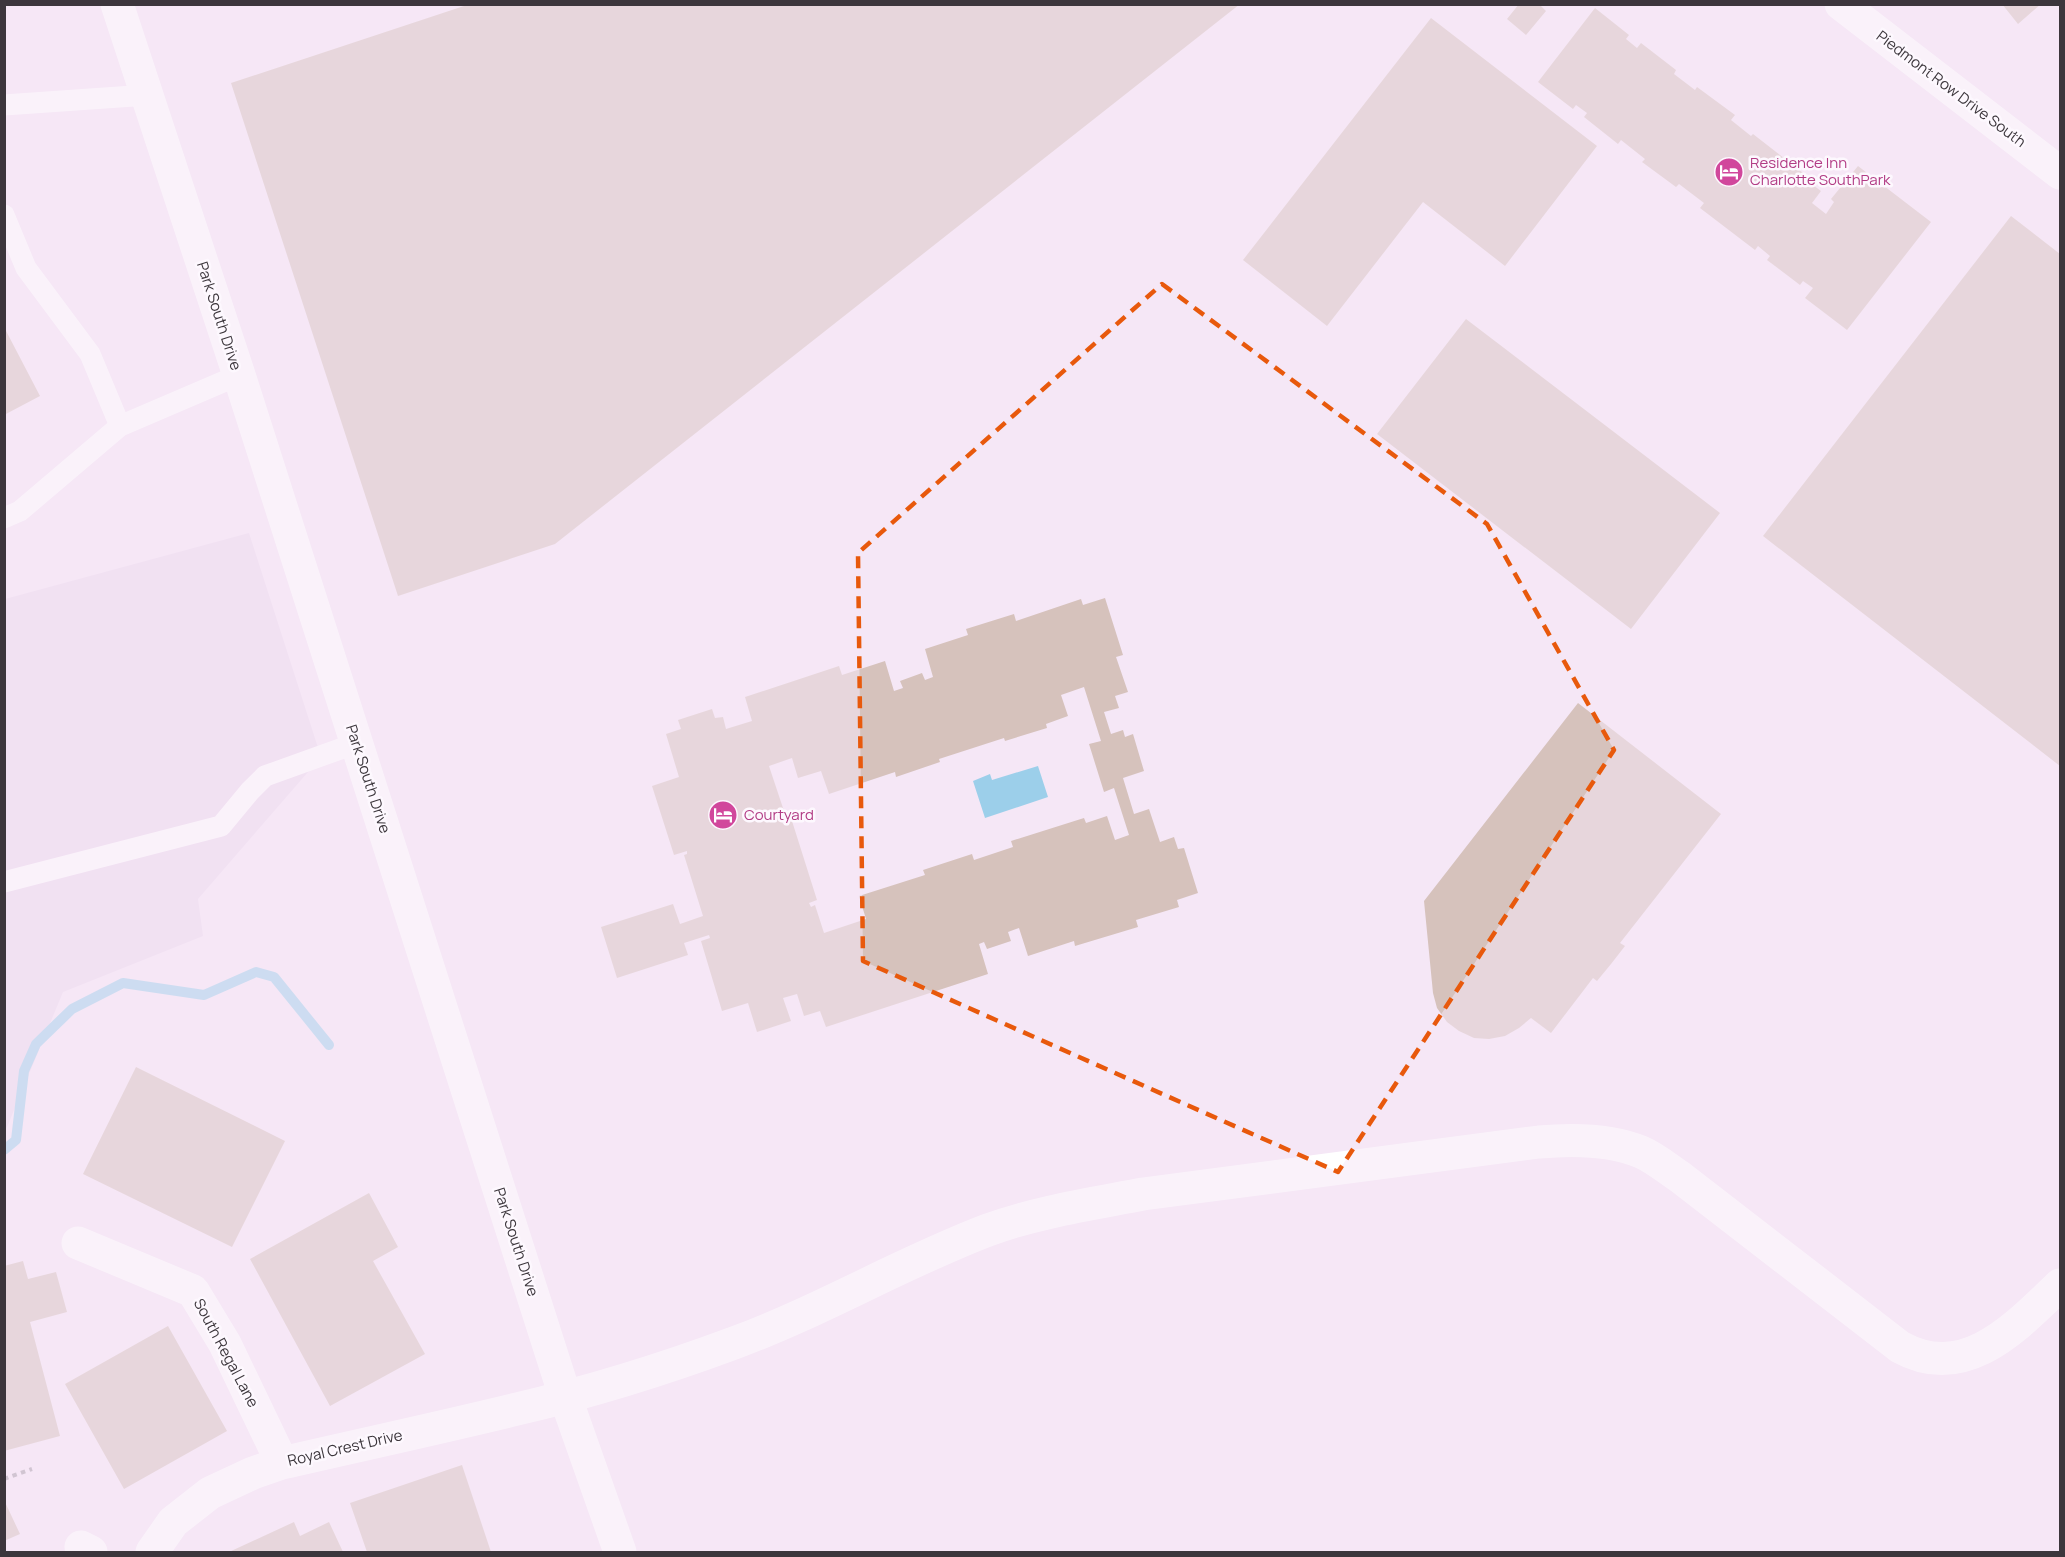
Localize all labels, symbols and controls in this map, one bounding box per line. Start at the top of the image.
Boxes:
street label: Piedmont Row Drive South [1872,25,2030,152]
place label: Residence Inn Charlotte SouthPark [1750,152,1891,190]
hotel icon: Residence Inn Charlotte SouthPark [1713,156,1745,188]
street label: Park South Drive [192,259,247,373]
street label: Park South Drive [341,722,396,836]
hotel icon: Courtyard [707,799,739,831]
place label: Courtyard [744,804,814,825]
street label: Park South Drive [489,1185,544,1299]
street label: South Regal Lane [189,1295,264,1411]
street label: Royal Crest Drive [285,1424,405,1471]

